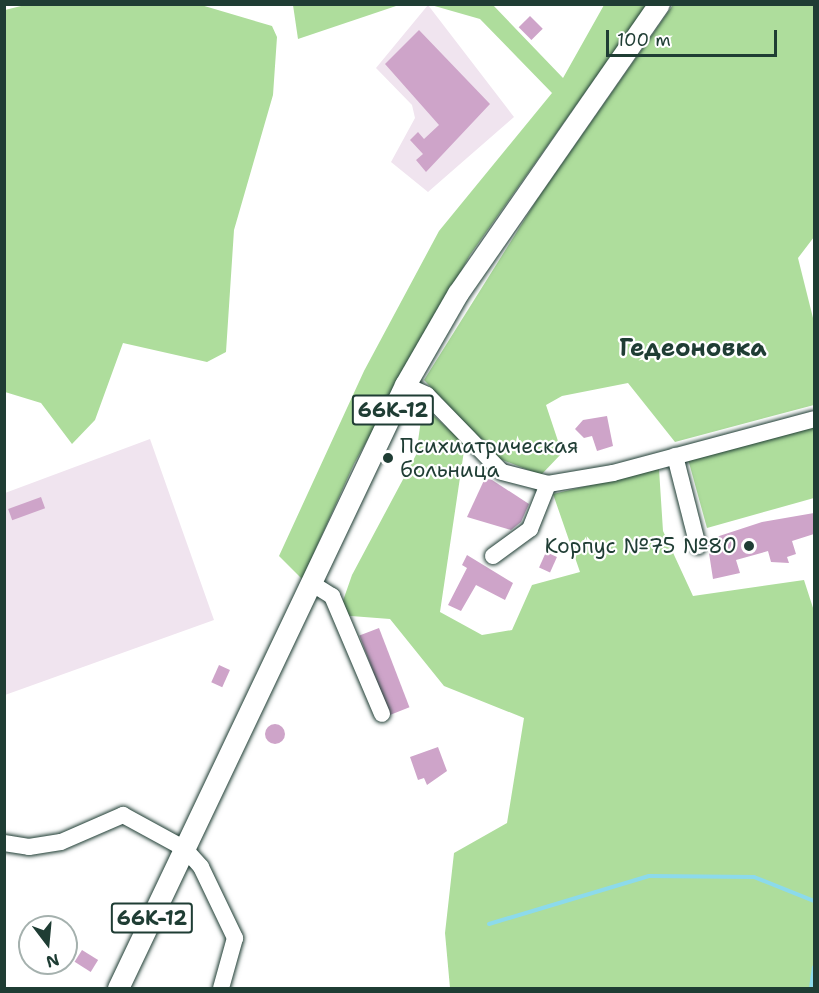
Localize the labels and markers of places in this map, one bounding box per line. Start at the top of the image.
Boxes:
place label: Психиатрическая больница [400,433,579,483]
marker: Психиатрическая больница [381,451,395,465]
place label: Корпус №75 №80 [544,533,737,559]
marker: Корпус №75 №80 [742,539,756,553]

